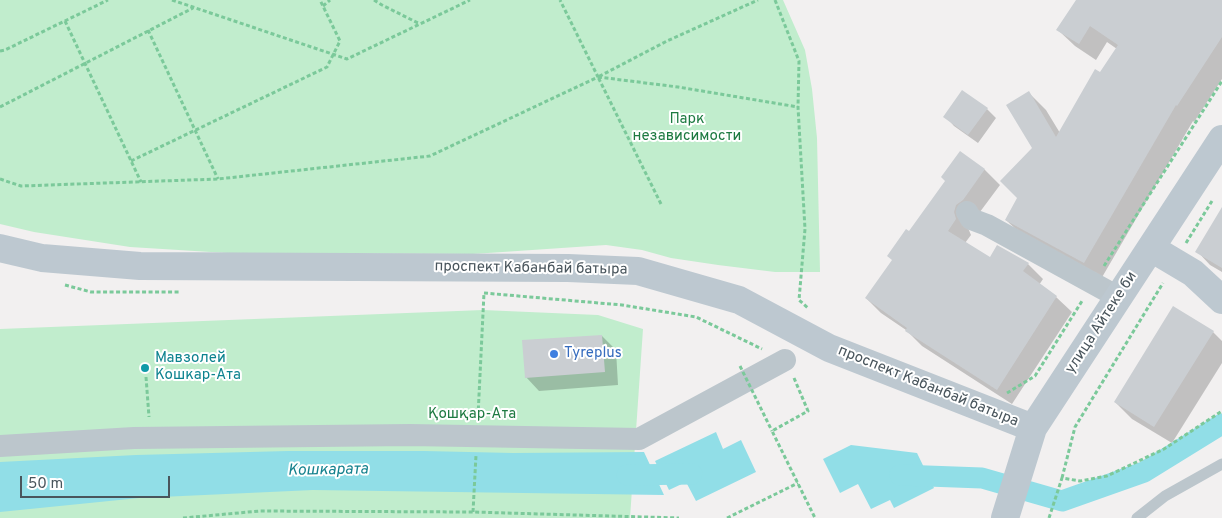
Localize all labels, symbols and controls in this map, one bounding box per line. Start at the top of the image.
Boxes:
park label: Парк независимости [633,111,741,146]
street label: проспект Кабанбай батыра [434,258,628,280]
street label: улица Айтеке би [1062,269,1142,377]
street label: проспект Кабанбай батыра [835,342,1021,432]
place label: Tyreplus [564,345,622,363]
marker: Tyreplus [548,348,560,360]
place label: Мавзолей Кошкар-Ата [155,350,241,385]
marker: Мавзолей Кошкар-Ата [139,362,151,374]
park label: Қошқар-Ата [428,406,516,424]
water label: Кошкарата [288,461,368,481]
scale bar [22,466,172,498]
text: 50 m [28,475,63,494]

